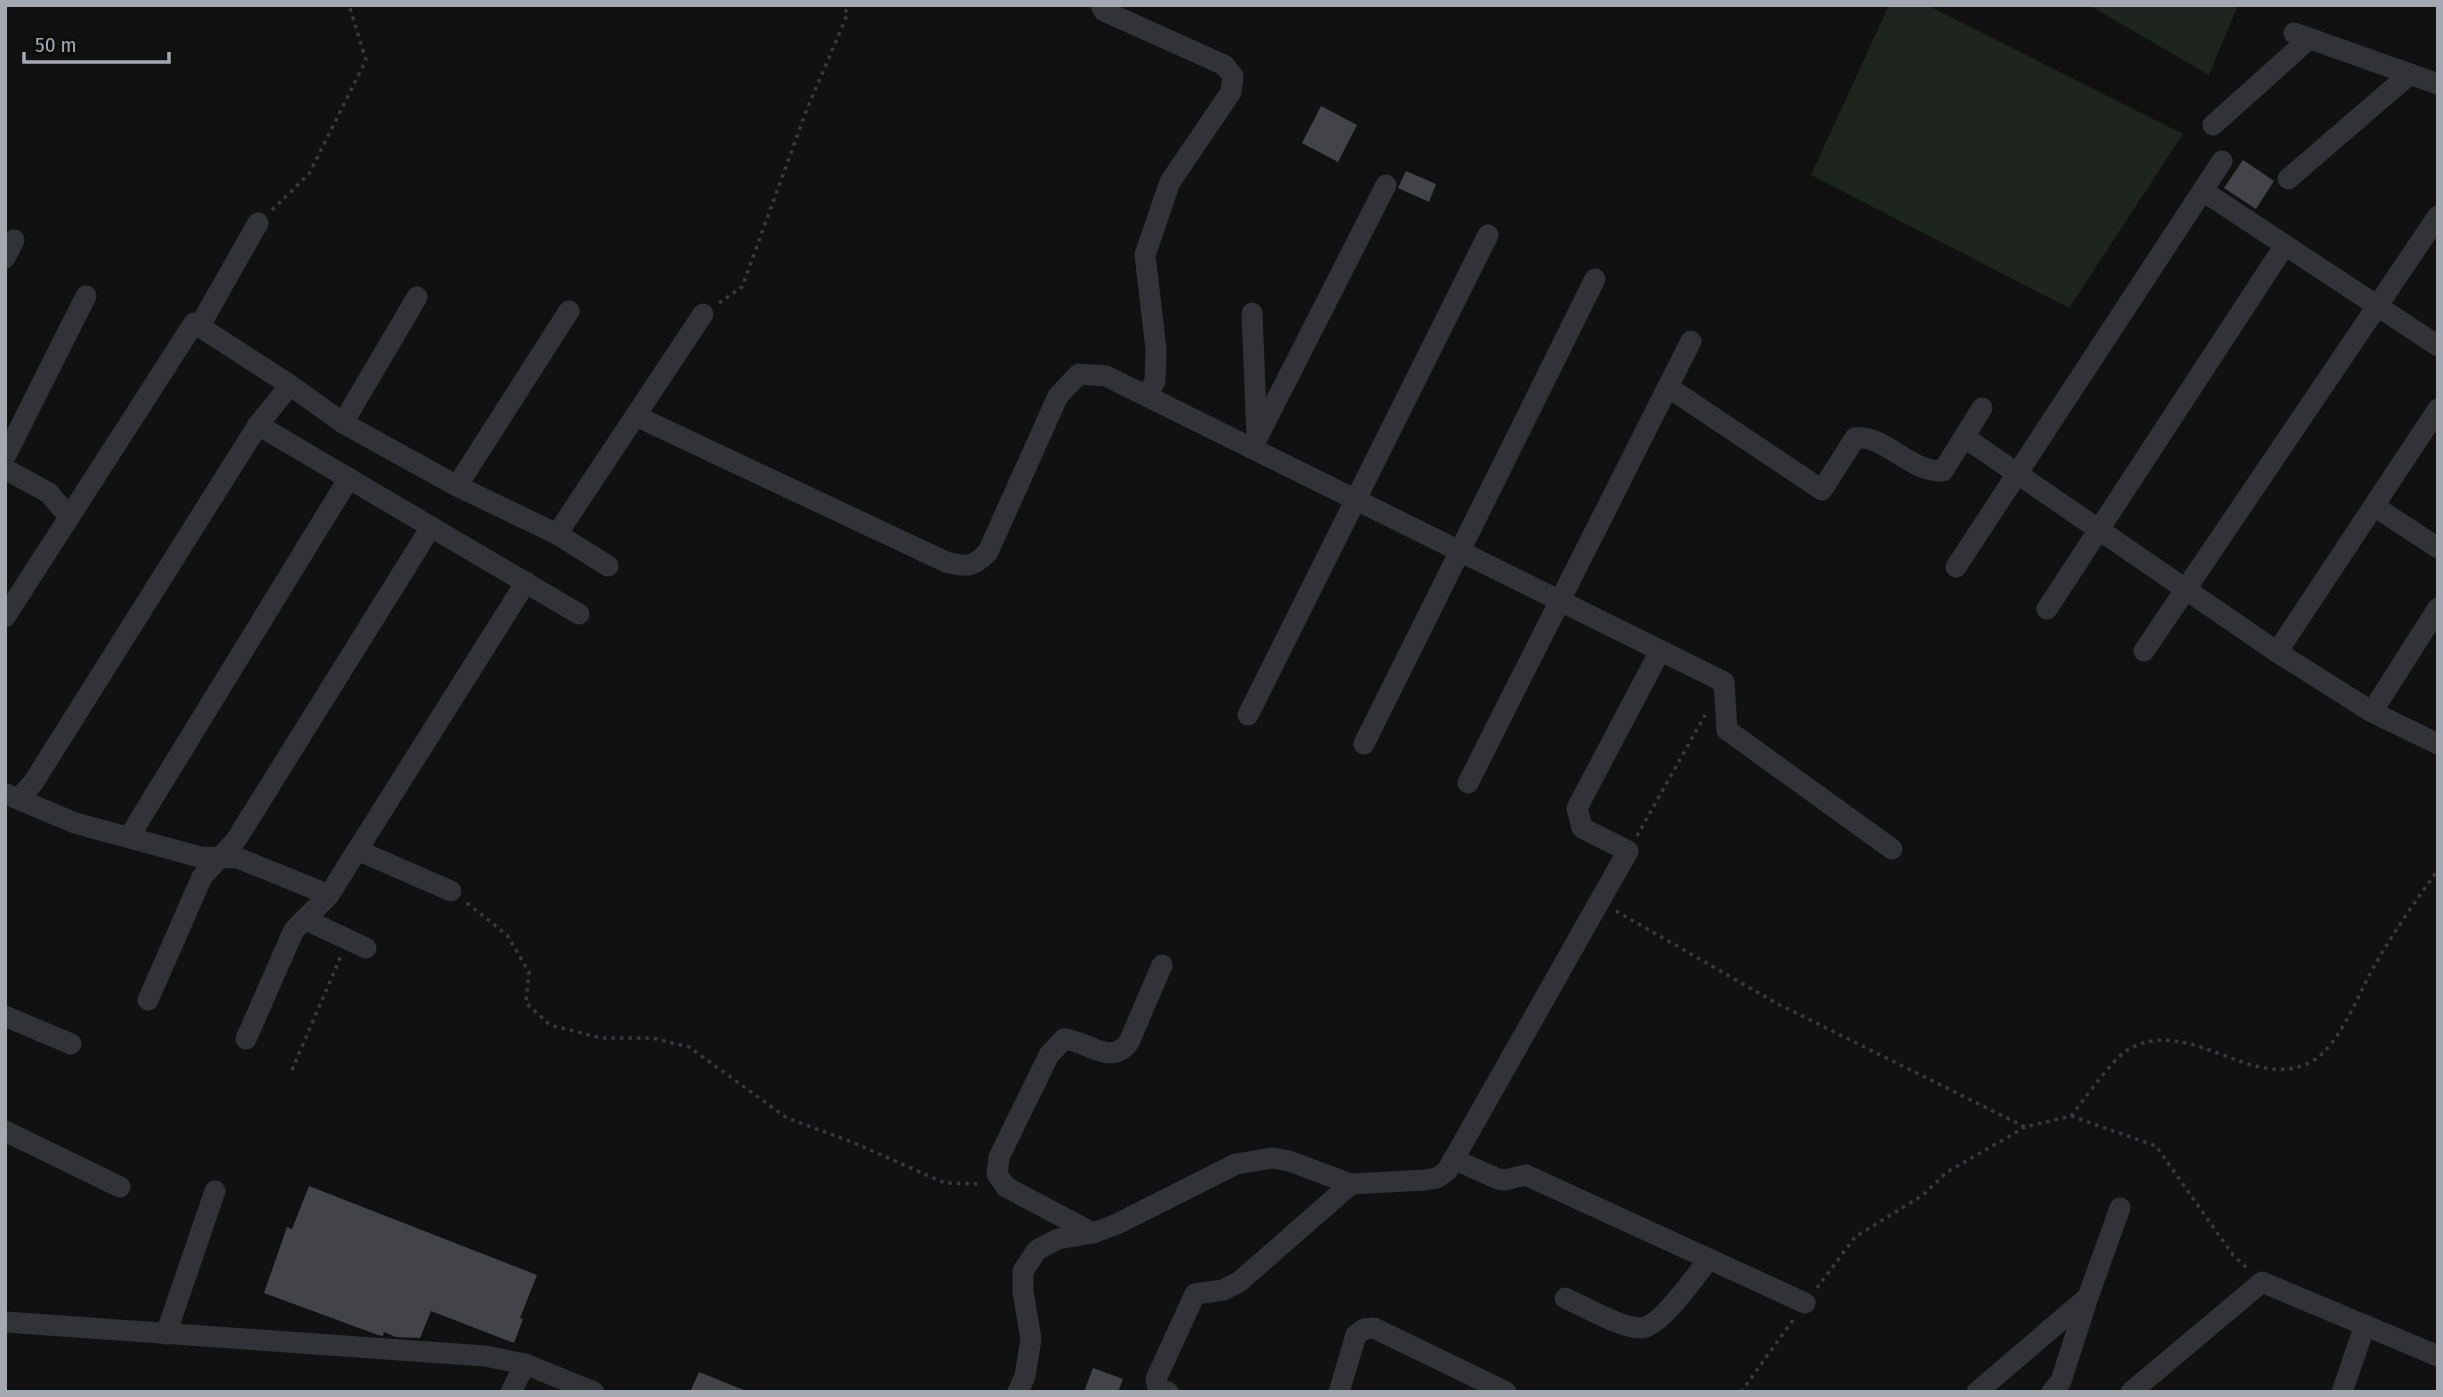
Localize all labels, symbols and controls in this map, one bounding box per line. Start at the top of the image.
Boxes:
scale bar [24,21,170,65]
text: 50 m [35,32,77,58]

